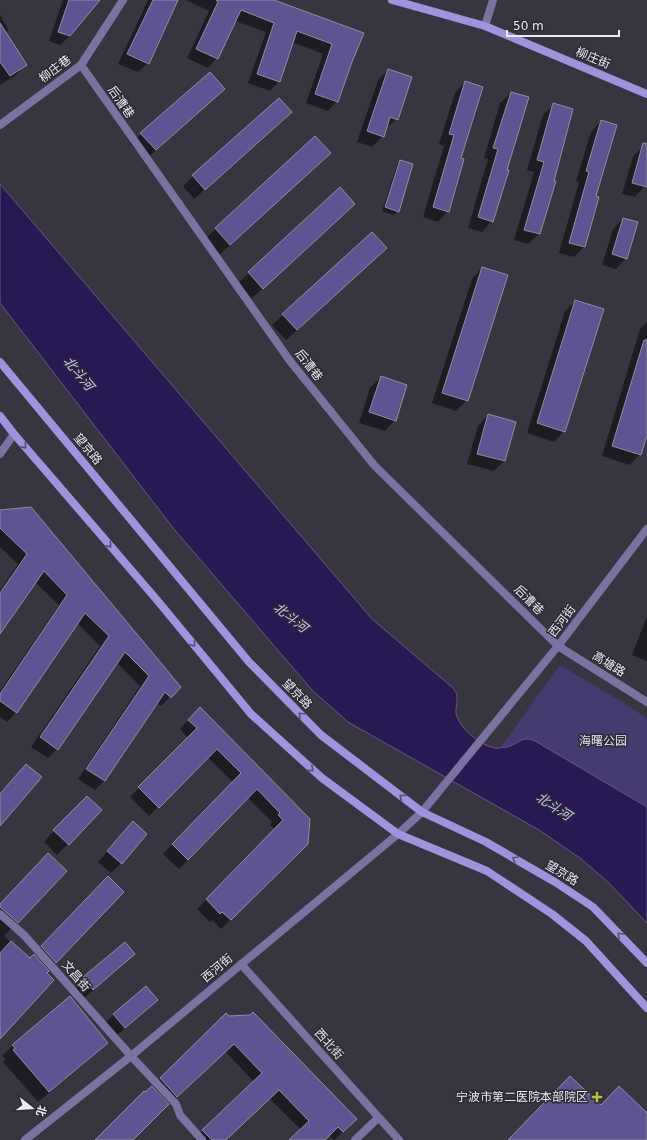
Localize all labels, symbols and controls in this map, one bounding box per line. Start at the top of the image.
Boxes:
scale bar [507,12,619,38]
text: 50 m [513,19,544,33]
street label: 柳庄街 [574,45,612,71]
street label: 柳庄巷 [36,53,74,85]
street label: 后漕巷 [105,83,137,121]
street label: 后漕巷 [292,347,326,383]
water label: 北斗河 [60,354,99,395]
street label: 望京路 [71,431,105,467]
one-way arrow [20,442,27,449]
one-way arrow [105,540,112,547]
street label: 后漕巷 [511,582,547,618]
water label: 北斗河 [271,599,313,637]
street label: 西河街 [546,602,578,640]
one-way arrow [189,639,196,647]
street label: 高塘路 [590,649,628,679]
street label: 望京路 [279,676,315,712]
one-way arrow [298,712,306,720]
park label: 海曙公园 [579,734,627,748]
one-way arrow [306,764,314,771]
water label: 北斗河 [533,790,577,825]
one-way arrow [399,794,406,801]
one-way arrow [512,857,519,864]
street label: 望京路 [543,858,581,888]
one-way arrow [617,932,625,940]
street label: 西河街 [199,951,235,985]
street label: 文昌街 [59,958,93,994]
street label: 西北街 [312,1026,346,1062]
north arrow [12,1088,52,1128]
place label: 宁波市第二医院本部院区 [456,1090,588,1104]
marker: 宁波市第二医院本部院区 [591,1091,603,1103]
text: 北 [33,1104,49,1118]

